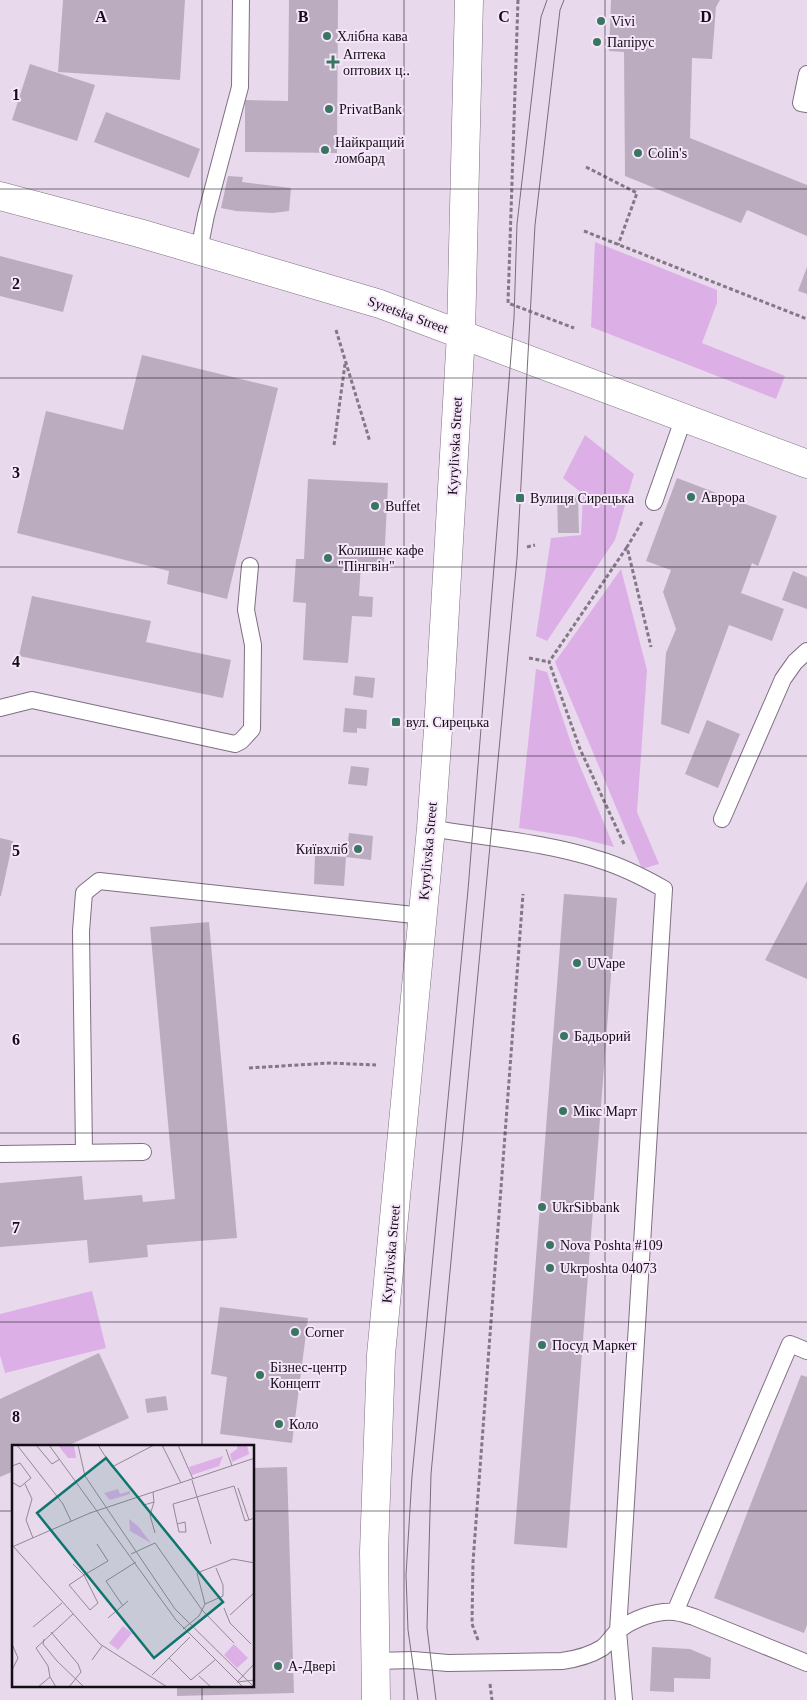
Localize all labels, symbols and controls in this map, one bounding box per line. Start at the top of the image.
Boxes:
text: A [95,8,107,25]
text: B [298,8,309,25]
text: C [498,8,510,25]
text: D [700,8,712,25]
place label: Vivi [611,14,635,29]
marker: Vivi [595,15,607,27]
place label: Хлібна кава [337,29,409,44]
marker: Хлібна кава [321,30,333,42]
place label: Папірус [607,35,655,50]
marker: Папірус [591,36,603,48]
place label: Аптека оптових ц‥ [343,47,410,78]
marker: Аптека оптових ц‥ [327,56,339,68]
text: 1 [12,86,20,103]
place label: PrivatBank [339,102,402,117]
marker: PrivatBank [323,103,335,115]
place label: Найкращий ломбард [335,135,405,166]
marker: Найкращий ломбард [319,144,331,156]
place label: Colin's [648,146,687,161]
marker: Colin's [632,147,644,159]
text: 2 [12,275,20,292]
street label: Syretska Street [366,294,450,337]
street label: Kyrylivska Street [445,396,465,496]
text: 3 [12,464,20,481]
place label: Аврора [701,490,746,505]
place label: Вулиця Сирецька [530,491,635,506]
marker: Аврора [685,491,697,503]
marker: Вулиця Сирецька [514,492,526,504]
place label: Buffet [385,499,421,514]
marker: Buffet [369,500,381,512]
place label: Колишнє кафе "Пінгвін" [338,543,424,574]
marker: Колишнє кафе "Пінгвін" [322,552,334,564]
text: 4 [12,653,20,670]
place label: вул. Сирецька [406,715,490,730]
marker: вул. Сирецька [390,716,402,728]
street label: Kyrylivska Street [416,801,440,901]
text: 5 [12,842,20,859]
place label: Київхліб [296,842,348,857]
marker: Київхліб [352,843,364,855]
place label: UVape [587,956,625,971]
marker: UVape [571,957,583,969]
place label: Бадьорий [574,1029,631,1044]
marker: Бадьорий [558,1030,570,1042]
text: 6 [12,1031,20,1048]
place label: Мікс Март [573,1104,637,1119]
marker: Мікс Март [557,1105,569,1117]
place label: UkrSibbank [552,1200,620,1215]
marker: UkrSibbank [536,1201,548,1213]
street label: Kyrylivska Street [379,1204,403,1304]
text: 7 [12,1219,20,1236]
place label: Nova Poshta #109 [560,1238,663,1253]
marker: Nova Poshta #109 [544,1239,556,1251]
place label: Ukrposhta 04073 [560,1261,657,1276]
marker: Ukrposhta 04073 [544,1262,556,1274]
place label: Corner [305,1325,344,1340]
marker: Corner [289,1326,301,1338]
place label: Посуд Маркет [552,1338,637,1353]
marker: Посуд Маркет [536,1339,548,1351]
place label: Бізнес-центр Концепт [270,1360,347,1391]
marker: Бізнес-центр Концепт [254,1369,266,1381]
text: 8 [12,1408,20,1425]
place label: Коло [289,1417,318,1432]
marker: Коло [273,1418,285,1430]
inset map [12,1445,255,1688]
place label: А-Двері [288,1659,336,1674]
marker: А-Двері [272,1660,284,1672]

